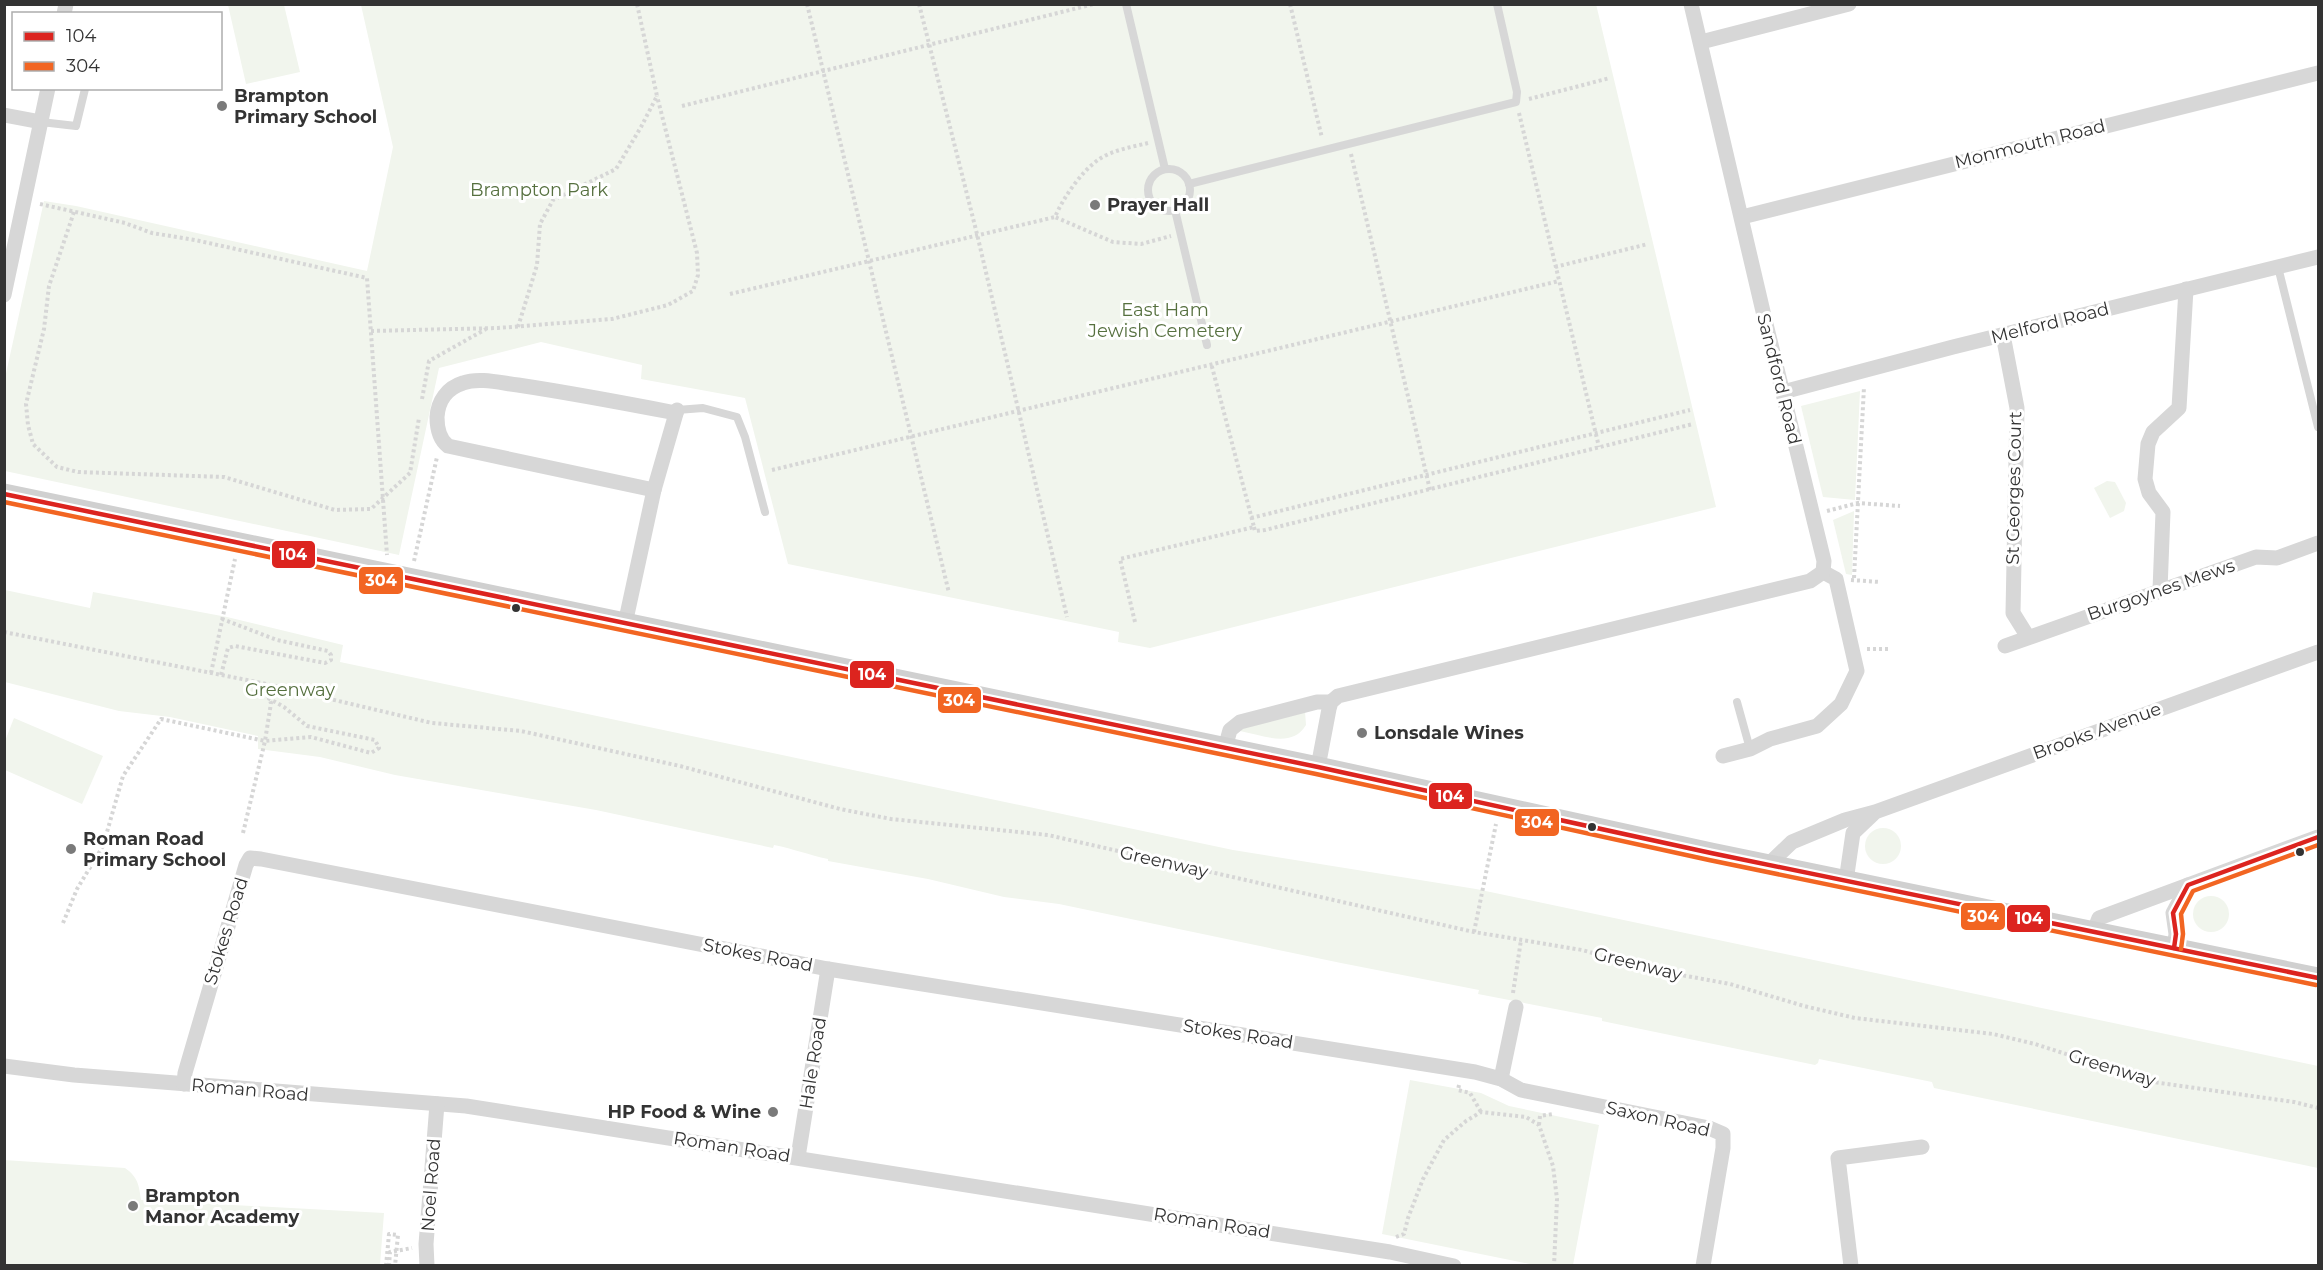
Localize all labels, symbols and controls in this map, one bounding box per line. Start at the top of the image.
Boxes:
legend [12,12,222,90]
text: 104 [66,25,96,47]
text: 304 [66,55,100,77]
place label: Brampton Primary School [234,85,377,128]
marker: Brampton Primary School [215,99,229,113]
street label: Monmouth Road [1952,115,2108,173]
park label: Brampton Park [470,179,608,201]
place label: Prayer Hall [1107,194,1209,216]
marker: Prayer Hall [1088,198,1102,212]
street label: Melford Road [1989,298,2111,348]
park label: East Ham Jewish Cemetery [1087,299,1242,342]
street label: Sandford Road [1752,311,1806,447]
street label: St Georges Court [2002,411,2026,565]
line badge: 104 [271,540,316,569]
text: 104 [279,545,307,564]
street label: Burgoynes Mews [2084,554,2238,626]
line badge: 304 [358,566,404,595]
text: 304 [364,571,397,590]
unlabelled marker [510,602,522,614]
line badge: 104 [849,660,895,689]
text: 104 [858,665,886,684]
park label: Greenway [245,679,335,701]
line badge: 304 [937,686,982,714]
text: 304 [942,691,975,710]
street label: Brooks Avenue [2030,698,2164,764]
place label: Lonsdale Wines [1374,722,1524,744]
marker: Lonsdale Wines [1355,726,1369,740]
line badge: 104 [1428,782,1473,810]
text: 104 [1436,787,1464,806]
line badge: 304 [1514,808,1560,837]
text: 304 [1520,813,1553,832]
unlabelled marker [1586,821,1598,833]
place label: Roman Road Primary School [83,828,226,871]
street label: Greenway [1118,841,1211,883]
marker: Roman Road Primary School [64,842,78,856]
unlabelled marker [2294,846,2306,858]
street label: Stokes Road [199,875,253,987]
line badge: 304 [1960,902,2006,931]
line badge: 104 [2006,904,2051,933]
text: 304 [1966,907,1999,926]
text: 104 [2015,909,2043,928]
street label: Stokes Road [701,934,815,976]
street label: Greenway [1592,942,1685,986]
street label: Stokes Road [1181,1014,1295,1054]
street label: Hale Road [795,1015,831,1111]
street label: Greenway [2066,1044,2159,1092]
street label: Roman Road [190,1074,310,1106]
street label: Saxon Road [1604,1096,1712,1142]
place label: HP Food & Wine [607,1101,761,1123]
marker: HP Food & Wine [766,1105,780,1119]
street label: Roman Road [672,1127,792,1167]
street label: Noel Road [417,1138,445,1232]
place label: Brampton Manor Academy [145,1185,299,1228]
marker: Brampton Manor Academy [126,1199,140,1213]
street label: Roman Road [1152,1203,1272,1243]

